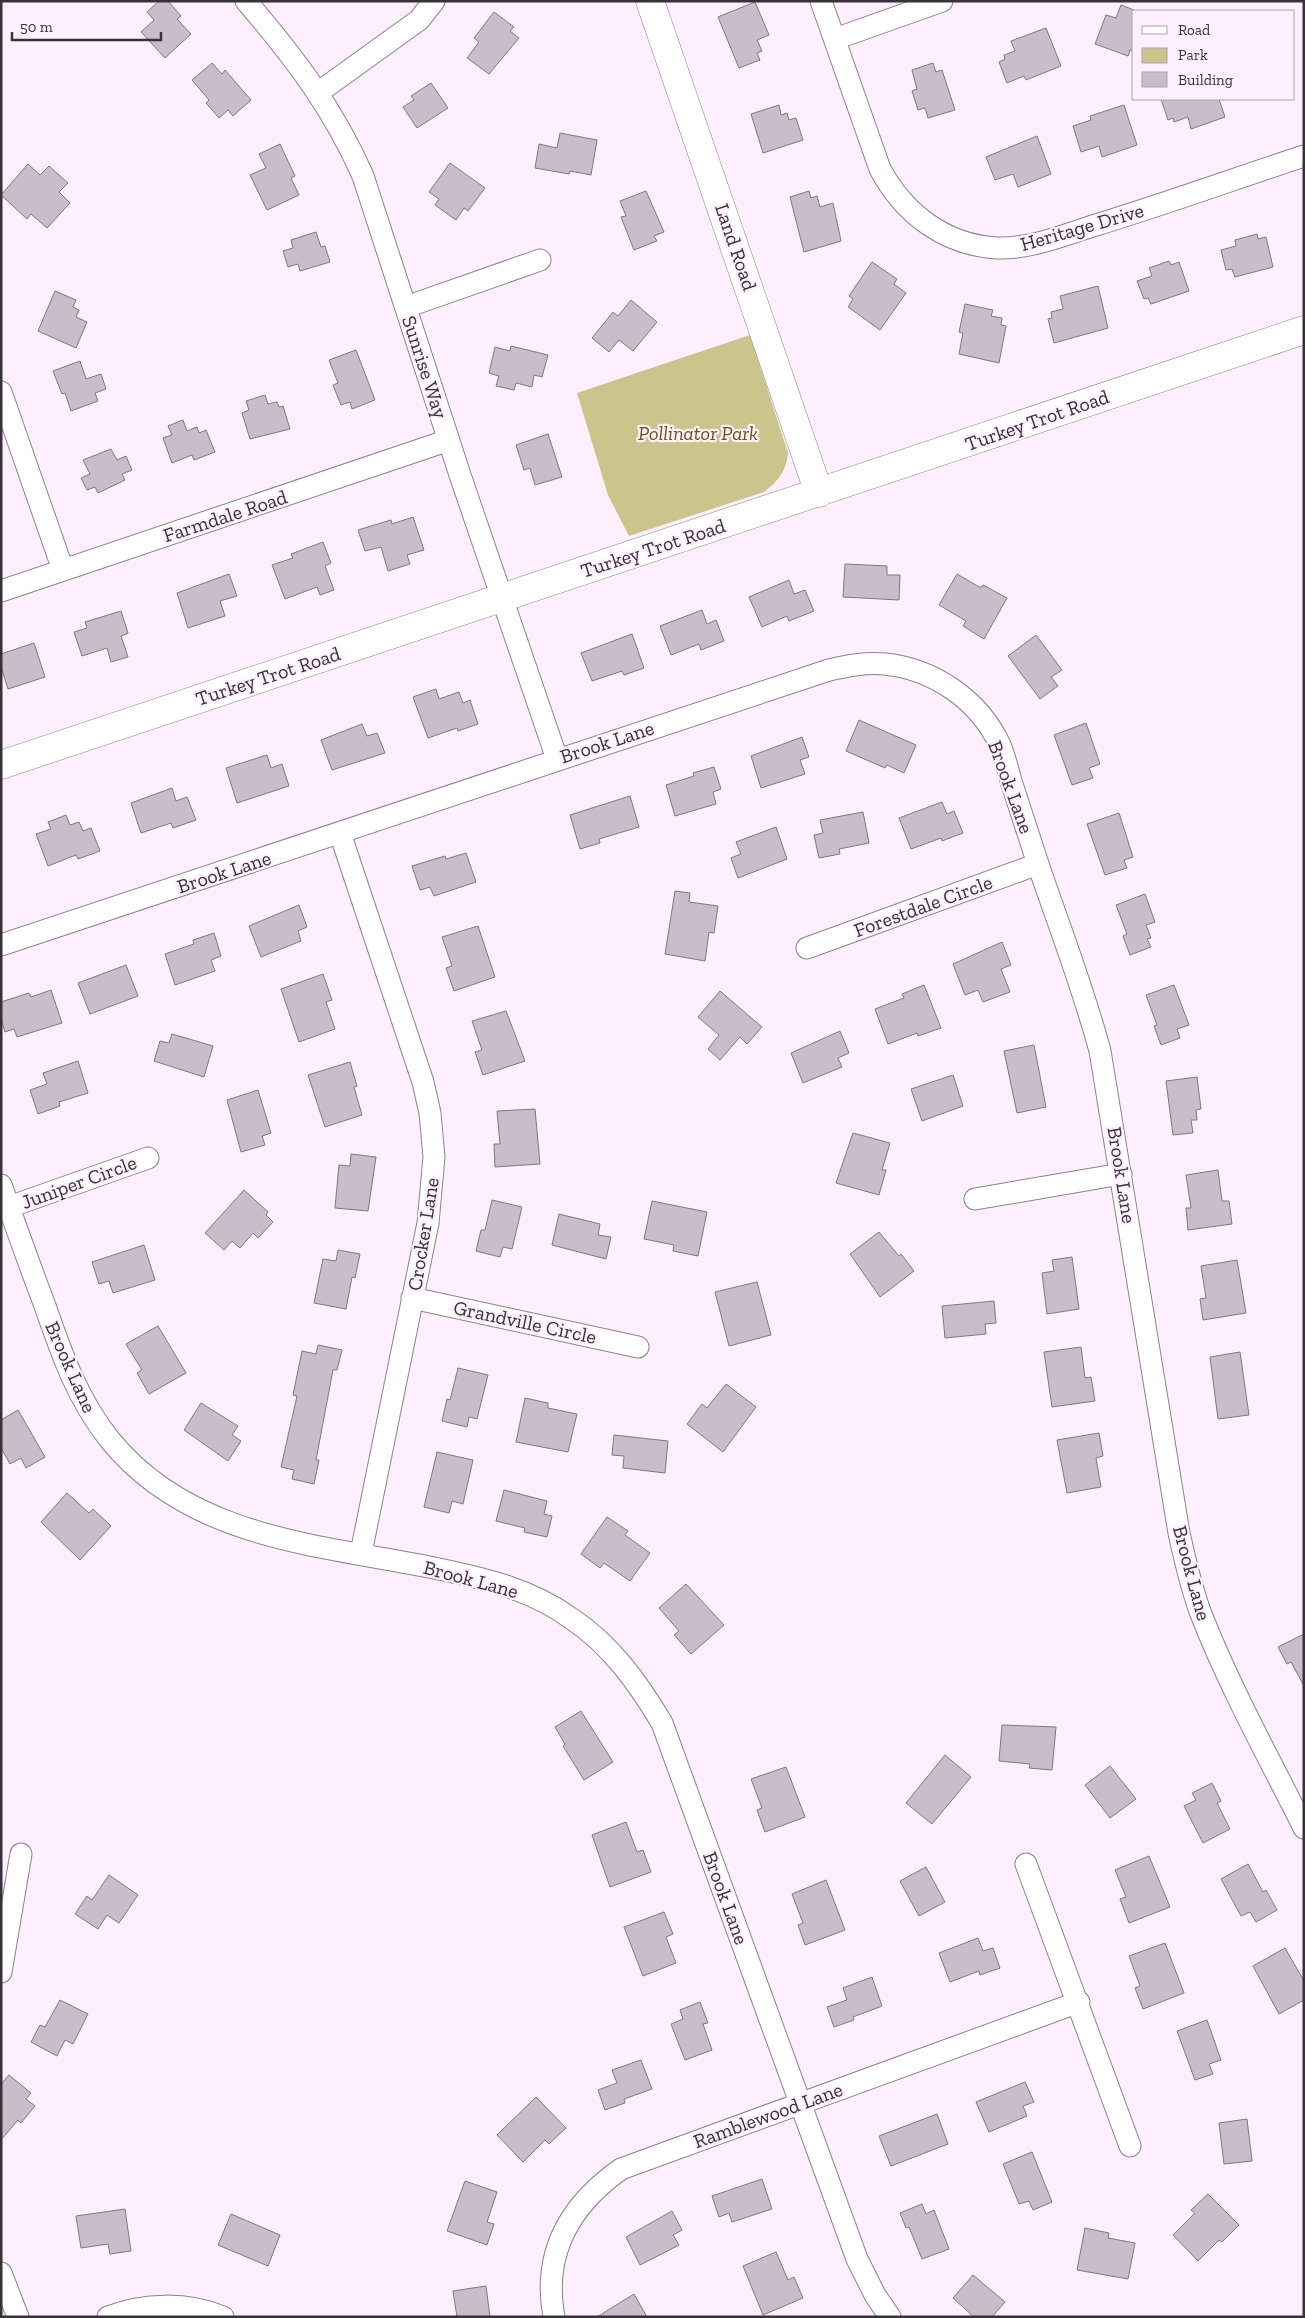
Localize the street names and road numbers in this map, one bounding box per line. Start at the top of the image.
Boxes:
street label: Heritage Drive [1018,198,1146,256]
street label: Land Road [710,200,762,294]
street label: Sunrise Way [397,313,453,422]
street label: Turkey Trot Road [962,384,1112,456]
street label: Farmdale Road [160,485,290,547]
street label: Turkey Trot Road [578,513,728,583]
street label: Turkey Trot Road [193,641,343,711]
street label: Brook Lane [557,716,657,768]
street label: Brook Lane [983,737,1039,837]
street label: Brook Lane [174,846,274,898]
street label: Forestdale Circle [850,870,996,942]
street label: Brook Lane [1103,1125,1141,1225]
street label: Juniper Circle [18,1150,140,1214]
street label: Crocker Lane [402,1176,444,1292]
street label: Grandville Circle [451,1295,599,1349]
street label: Brook Lane [40,1318,102,1416]
street label: Brook Lane [1168,1523,1216,1623]
street label: Brook Lane [421,1555,521,1603]
street label: Brook Lane [698,1848,754,1948]
street label: Ramblewood Lane [690,2077,846,2153]

